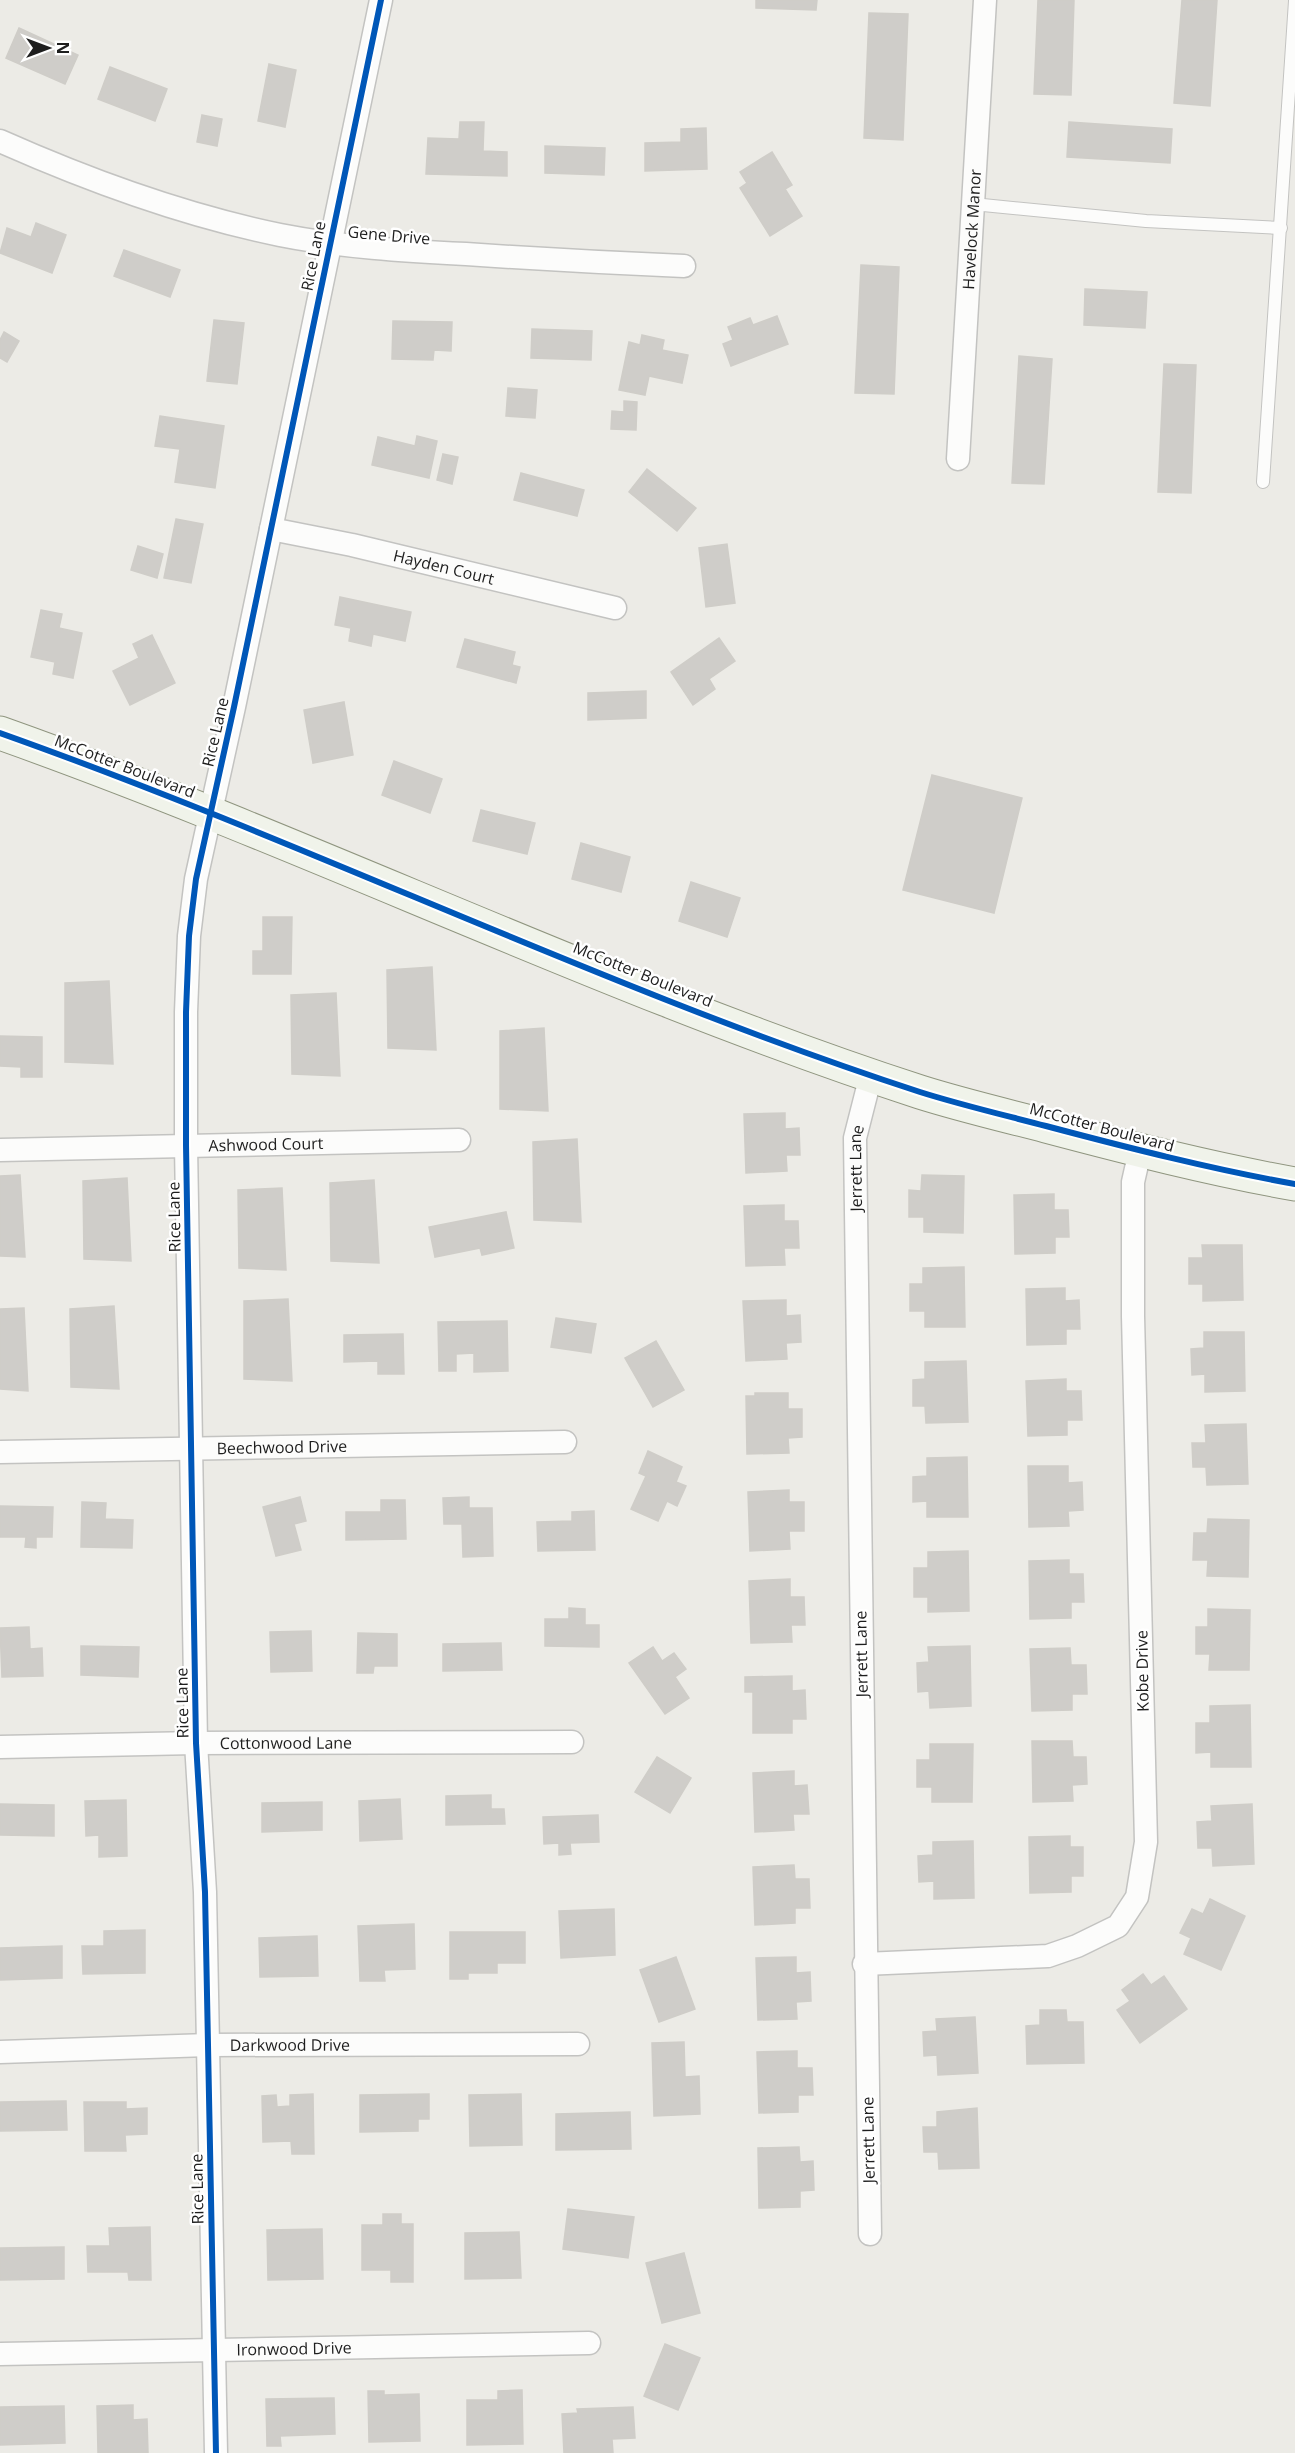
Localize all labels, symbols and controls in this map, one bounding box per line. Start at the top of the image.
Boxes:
north arrow [18,18,78,78]
text: N [52,41,74,55]
street label: Havelock Manor [957,168,986,290]
street label: Rice Lane [295,219,331,293]
street label: Gene Drive [347,220,431,250]
street label: Hayden Court [391,544,497,590]
street label: Rice Lane [196,695,234,769]
street label: McCotter Boulevard [52,729,198,803]
street label: McCotter Boulevard [570,936,716,1012]
street label: McCotter Boulevard [1027,1097,1177,1157]
street label: Jerrett Lane [844,1122,869,1214]
street label: Ashwood Court [208,1132,324,1156]
street label: Rice Lane [162,1181,186,1253]
street label: Beechwood Drive [216,1435,347,1459]
street label: Jerrett Lane [849,1610,873,1700]
street label: Kobe Drive [1130,1630,1154,1712]
street label: Rice Lane [170,1667,194,1739]
street label: Cottonwood Lane [220,1732,352,1754]
street label: Darkwood Drive [230,2034,350,2056]
street label: Jerrett Lane [856,2096,880,2186]
street label: Rice Lane [185,2153,209,2225]
street label: Ironwood Drive [236,2336,352,2361]

